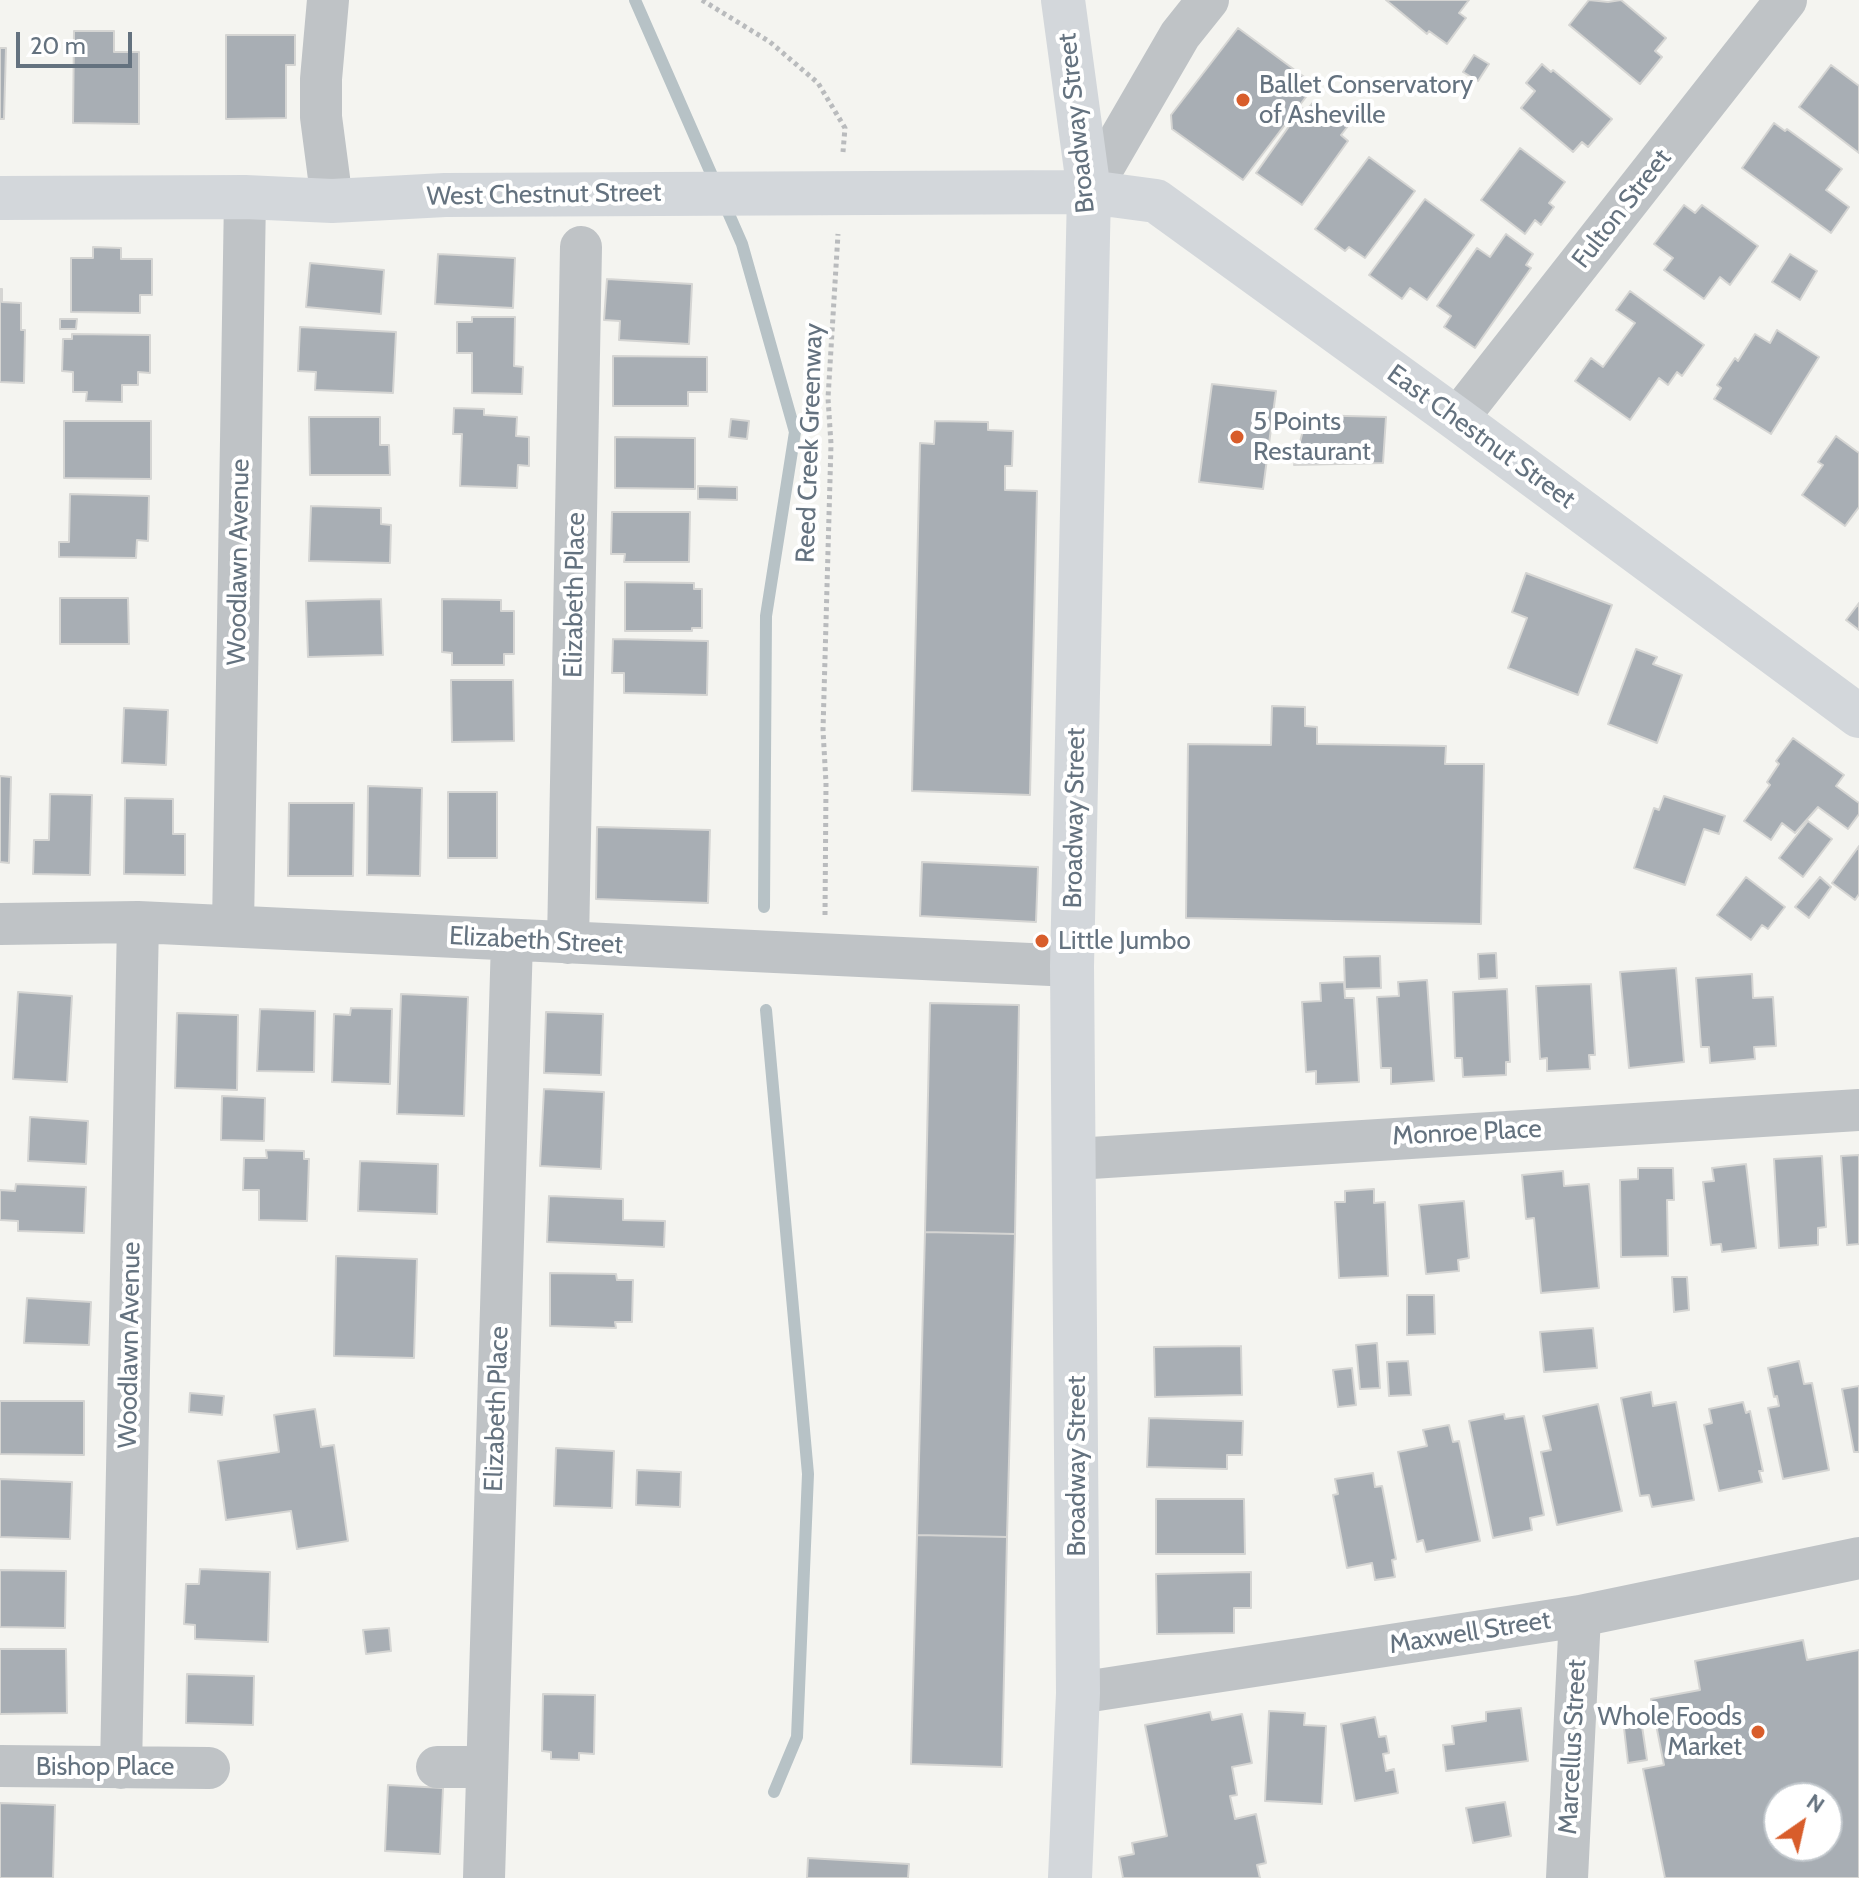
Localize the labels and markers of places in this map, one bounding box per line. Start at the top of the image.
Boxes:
place label: Ballet Conservatory of Asheville [1259,69,1473,130]
marker: Ballet Conservatory of Asheville [1234,91,1252,109]
place label: 5 Points Restaurant [1253,406,1371,468]
marker: 5 Points Restaurant [1228,428,1246,446]
place label: Little Jumbo [1058,925,1191,957]
marker: Little Jumbo [1033,932,1051,950]
place label: Whole Foods Market [1598,1701,1742,1762]
marker: Whole Foods Market [1749,1723,1767,1741]

